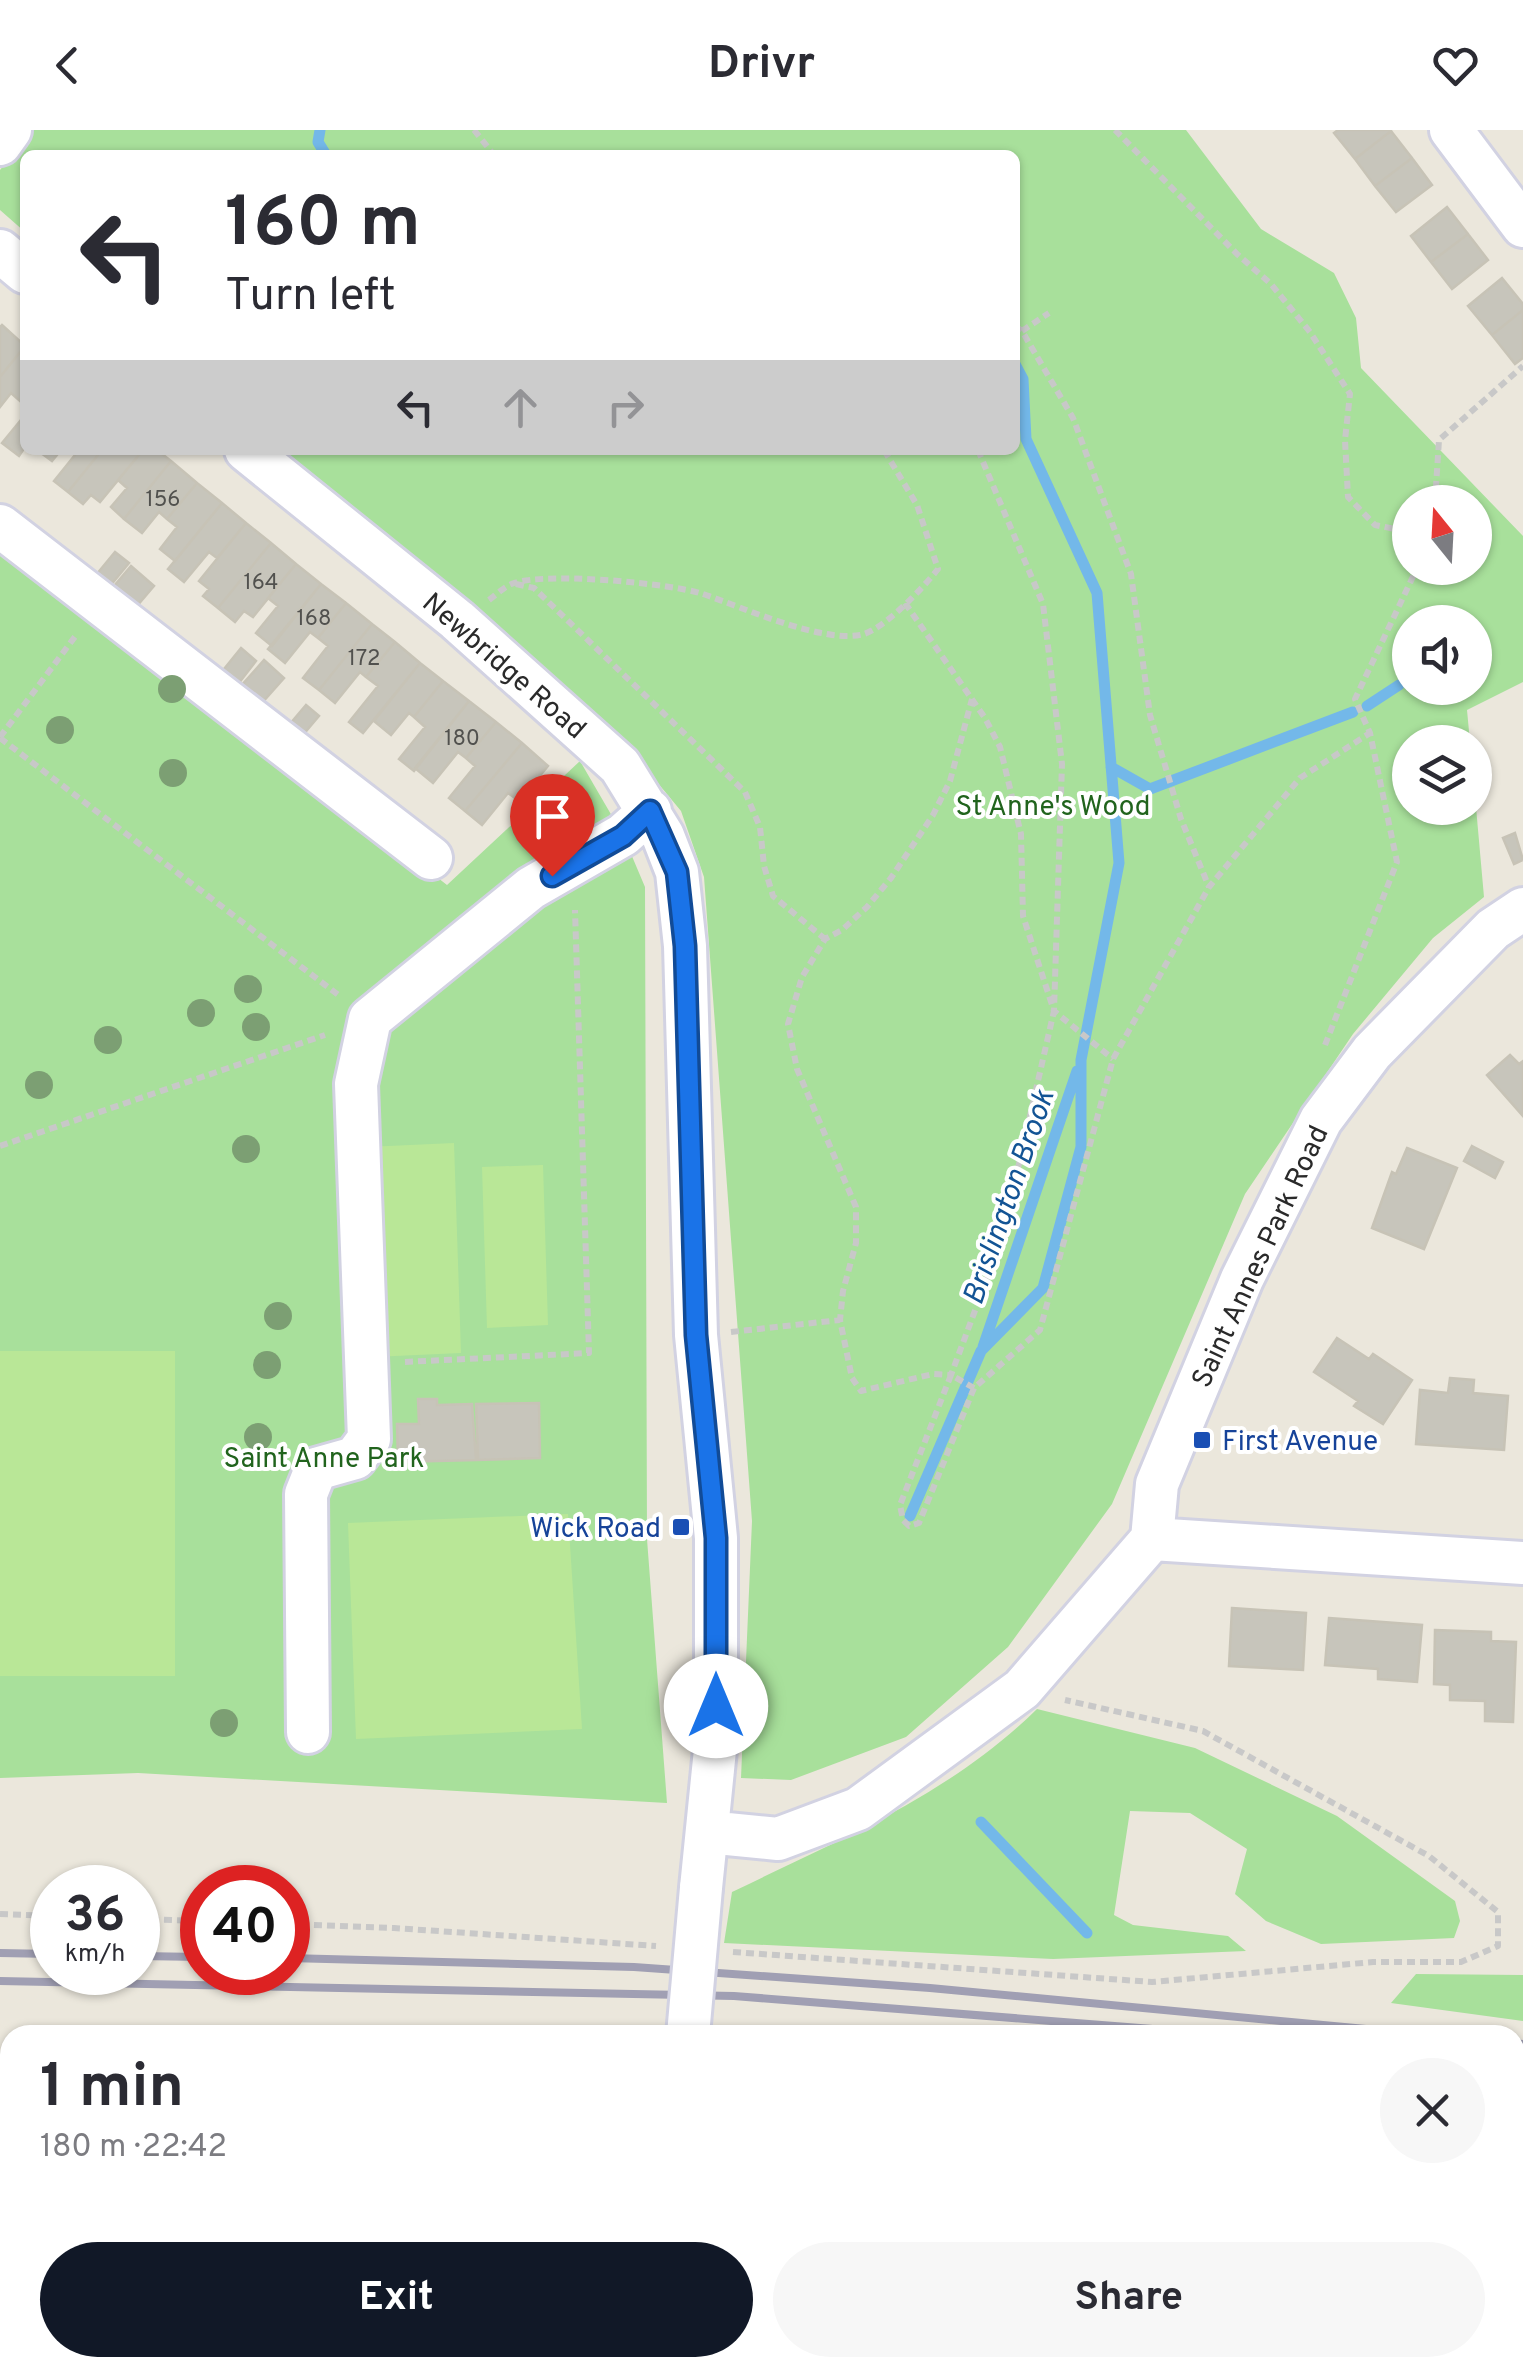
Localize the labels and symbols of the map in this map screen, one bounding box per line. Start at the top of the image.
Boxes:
north arrow [1392,485,1492,585]
house number: 156 [145,487,181,514]
house number: 164 [243,570,279,597]
street label: Newbridge Road [413,586,593,748]
house number: 168 [297,606,331,633]
house number: 172 [348,646,380,673]
house number: 180 [444,726,480,753]
pin [510,774,595,877]
park label: St Anne's Wood [956,790,1150,826]
water label: Brislington Brook [956,1085,1065,1310]
street label: Saint Annes Park Road [1185,1121,1338,1394]
place label: First Avenue [1222,1425,1378,1461]
marker: First Avenue [1191,1429,1213,1451]
park label: Saint Anne Park [224,1442,424,1478]
place label: Wick Road [530,1512,661,1548]
marker: Wick Road [670,1516,692,1538]
position arrow [664,1654,768,1758]
speed limit sign: 40 [180,1865,310,1995]

